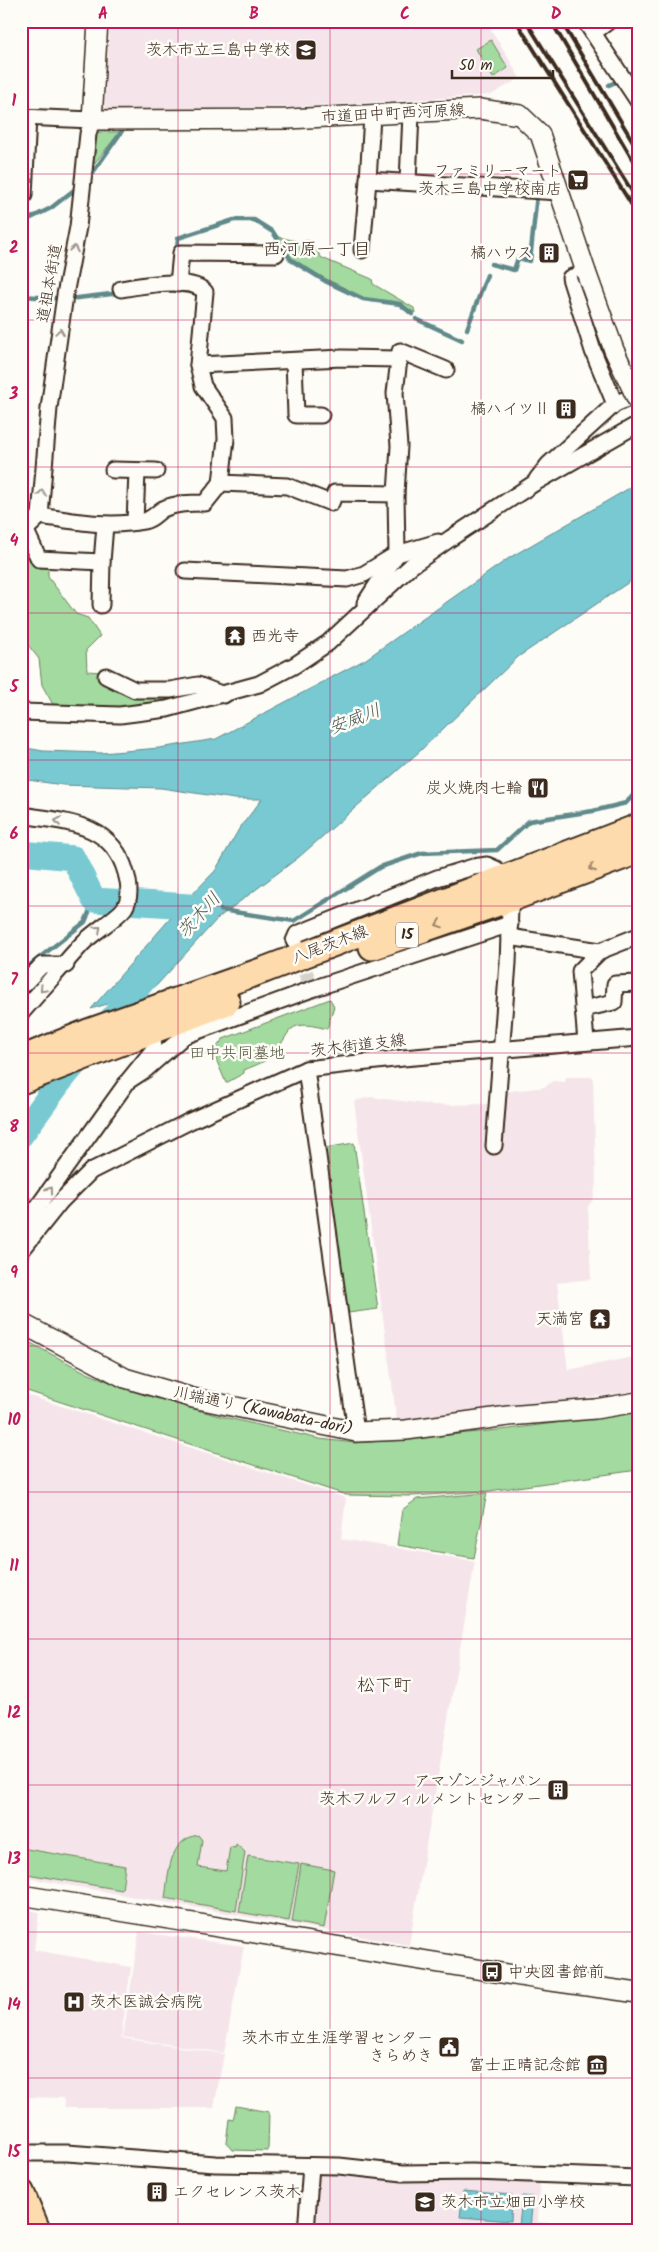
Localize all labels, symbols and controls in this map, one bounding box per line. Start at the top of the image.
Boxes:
text: A [98,2,108,27]
text: B [249,2,259,27]
text: C [400,2,410,27]
text: D [551,2,562,27]
place label: 茨木市立三島中学校 [146,38,290,63]
school or university icon: 茨木市立三島中学校 [294,38,318,62]
scale bar [452,48,553,80]
text: 50 m [459,54,493,78]
text: 1 [12,89,17,114]
street label: 市道田中町西河原線 [320,98,466,130]
place label: ファミリーマート 茨木三島中学校南店 [418,159,562,202]
supermarket icon: ファミリーマート 茨木三島中学校南店 [566,168,590,192]
text: 2 [9,236,19,261]
district label: 西河原一丁目 [263,236,371,265]
street label: 道祖本街道 [31,241,69,325]
place label: 橘ハウス [470,241,533,266]
building icon: 橘ハウス [537,241,561,265]
one-way arrow [68,244,78,253]
one-way arrow [54,327,64,336]
text: 3 [9,382,19,407]
place label: 橘ハイツⅡ [470,397,550,422]
building icon: 橘ハイツⅡ [554,397,578,421]
one-way arrow [36,489,47,497]
text: 4 [10,529,19,554]
temple icon: 西光寺 [223,624,247,648]
place label: 西光寺 [251,624,299,649]
text: 5 [9,675,20,700]
water label: 安威川 [325,697,385,743]
place label: 炭火焼肉七輪 [426,776,522,801]
restaurant icon: 炭火焼肉七輪 [526,776,550,800]
one-way arrow [53,816,62,826]
text: 6 [10,822,19,847]
one-way arrow [588,862,597,873]
water label: 茨木川 [171,886,229,946]
one-way arrow [436,918,444,928]
street label: 八尾茨木線 [288,919,372,971]
road number: 15 [396,922,418,948]
one-way arrow [93,926,102,935]
text: 7 [10,968,18,993]
one-way arrow [40,983,49,992]
street label: 茨木街道支線 [309,1028,407,1064]
park label: 田中共同墓地 [189,1041,285,1066]
text: 8 [9,1115,19,1140]
one-way arrow [44,1186,53,1196]
text: 9 [10,1261,18,1286]
place label: 天満宮 [536,1307,584,1332]
temple icon: 天満宮 [588,1307,612,1331]
street label: 川端通り (Kawabata-dori) [171,1380,355,1442]
text: 10 [7,1408,21,1433]
text: 11 [9,1554,19,1579]
district label: 松下町 [357,1672,411,1701]
text: 12 [7,1701,21,1726]
place label: アマゾンジャパン 茨木フルフィルメントセンター [319,1769,542,1812]
building icon: アマゾンジャパン 茨木フルフィルメントセンター [546,1778,570,1802]
text: 13 [7,1847,21,1872]
bus stop icon: 中央図書館前 [480,1960,504,1984]
place label: 中央図書館前 [508,1960,604,1985]
hospital icon: 茨木医誠会病院 [62,1990,86,2014]
place label: 茨木医誠会病院 [90,1990,202,2015]
text: 14 [7,1993,21,2018]
place label: 茨木市立生涯学習センター きらめき [242,2026,433,2069]
public building icon: 茨木市立生涯学習センター きらめき [437,2035,461,2059]
place label: 富士正晴記念館 [469,2053,581,2078]
museum icon: 富士正晴記念館 [585,2053,609,2077]
text: 15 [8,2140,22,2165]
building icon: エクセレンス茨木 [145,2180,169,2204]
place label: エクセレンス茨木 [173,2180,301,2205]
school or university icon: 茨木市立畑田小学校 [413,2190,437,2214]
place label: 茨木市立畑田小学校 [441,2190,585,2215]

